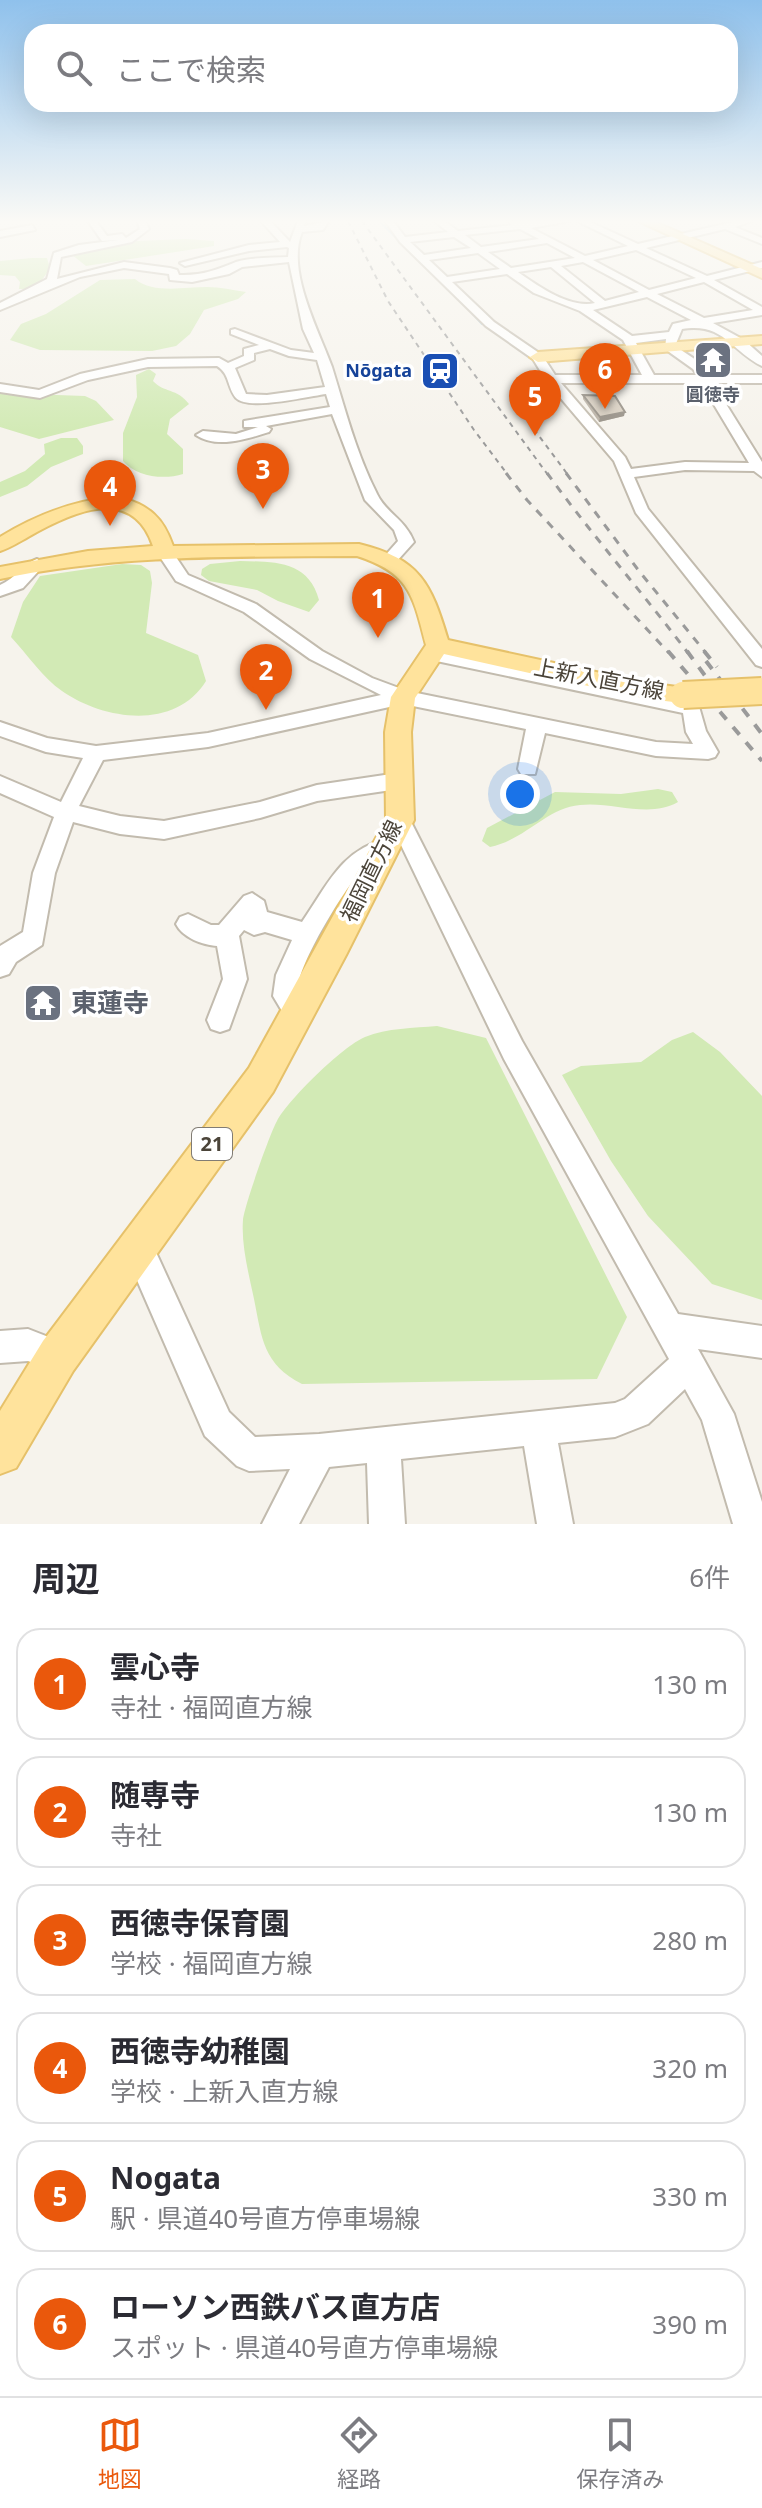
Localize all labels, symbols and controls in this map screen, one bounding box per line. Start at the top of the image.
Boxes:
search box [24,24,738,112]
icon: search [52,46,96,90]
text: ここで検索 [116,49,266,90]
temple icon: 圓徳寺 [692,339,734,381]
pin: 6 [579,343,631,409]
station icon: Nōgata [419,350,461,392]
place label: Nōgata [345,358,412,382]
pin: 5 [509,370,561,436]
place label: 圓徳寺 [686,382,740,406]
pin: 3 [237,443,289,509]
pin: 4 [84,460,136,526]
pin: 1 [352,572,404,638]
pin: 2 [240,644,292,710]
street label: 上新入直方線 [532,651,667,705]
your location [500,774,540,814]
street label: 福岡直方線 [333,815,408,927]
temple icon: 東蓮寺 [22,982,64,1024]
place label: 東蓮寺 [71,984,149,1020]
road number: 21 [192,1128,232,1160]
text: 周辺 [32,1555,100,1601]
text: 6件 [689,1559,730,1595]
text: 雲心寺 [110,1646,200,1687]
text: 1 [53,1666,67,1702]
text: 130 m [652,1666,728,1702]
text: 寺社 · 福岡直方線 [110,1689,313,1725]
text: 随専寺 [110,1774,200,1815]
text: 2 [53,1794,67,1830]
text: 130 m [652,1794,728,1830]
text: 寺社 [110,1817,162,1853]
text: 西徳寺保育園 [110,1902,290,1943]
text: 3 [53,1922,67,1958]
text: 280 m [652,1922,728,1958]
text: 学校 · 福岡直方線 [110,1945,313,1981]
text: 西徳寺幼稚園 [110,2030,290,2071]
text: 4 [53,2050,67,2086]
text: 320 m [652,2050,728,2086]
text: 学校 · 上新入直方線 [110,2073,339,2109]
text: Nogata [110,2157,221,2198]
text: 5 [53,2178,67,2214]
text: 330 m [652,2178,728,2214]
text: 駅 · 県道40号直方停車場線 [110,2200,420,2236]
text: ローソン西鉄バス直方店 [110,2286,440,2327]
text: 6 [53,2306,67,2342]
text: 390 m [652,2306,728,2342]
text: スポット · 県道40号直方停車場線 [110,2329,498,2365]
tab: 地図 [98,2413,142,2493]
tab: 経路 [337,2413,381,2493]
tab: 保存済み [576,2413,664,2493]

